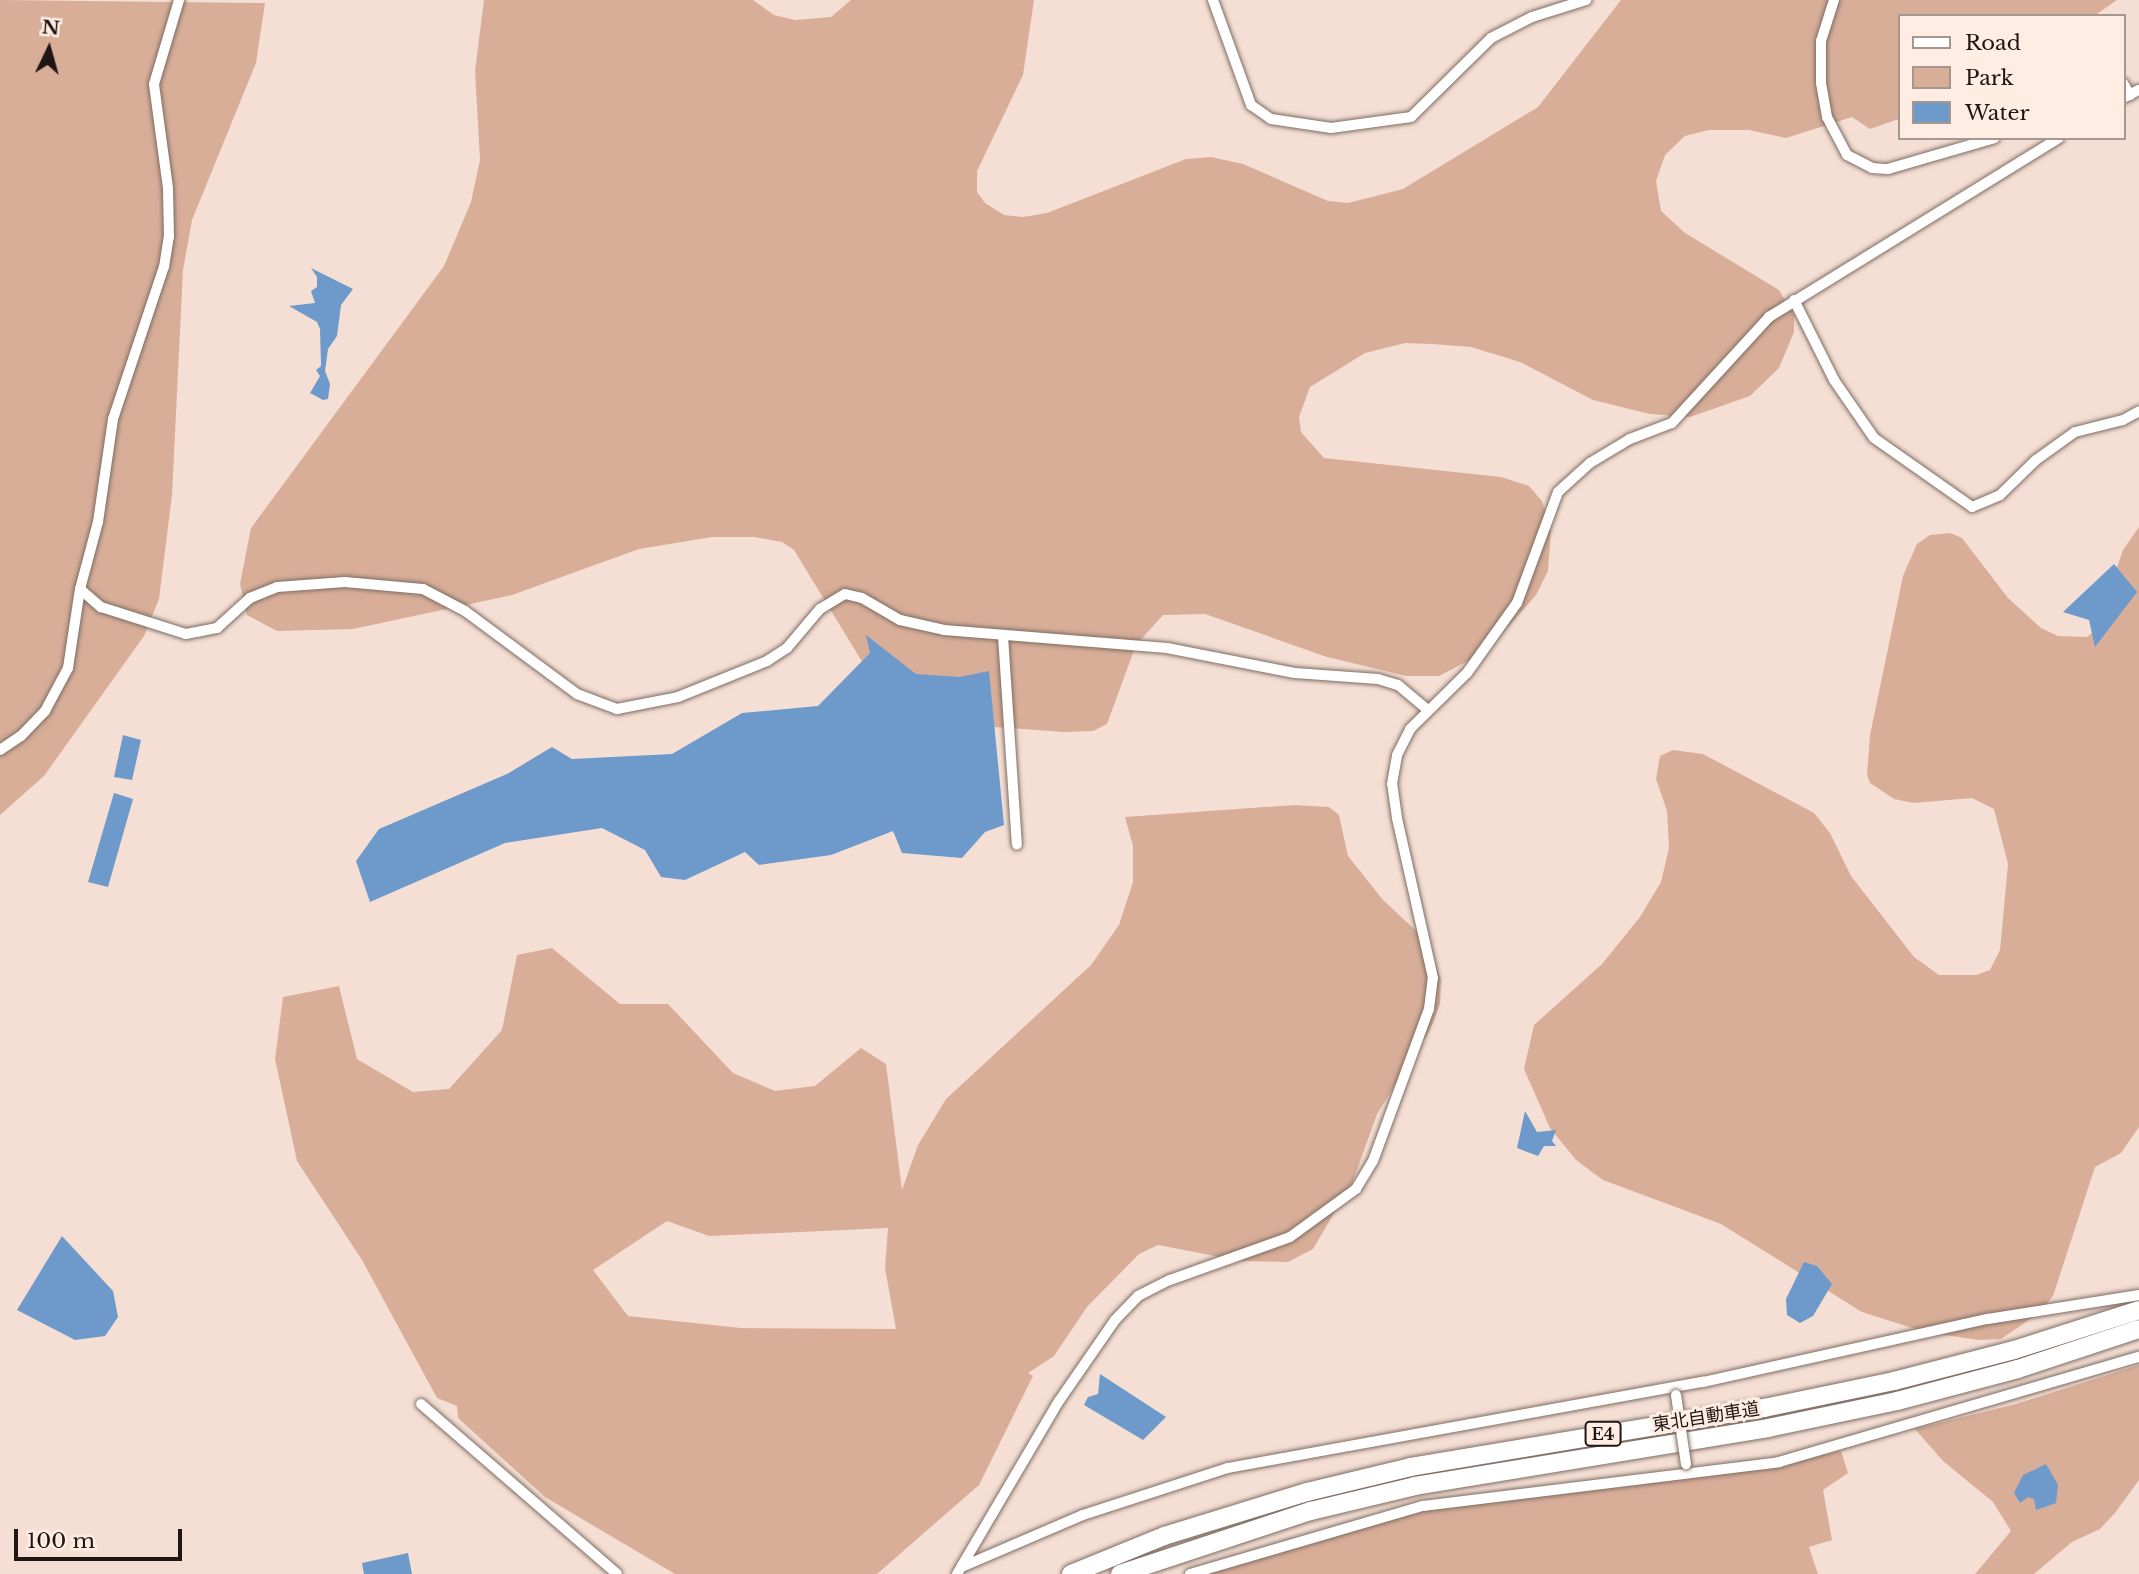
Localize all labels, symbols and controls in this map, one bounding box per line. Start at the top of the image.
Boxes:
north arrow [14,14,84,84]
legend [1898,14,2125,140]
text: N [41,15,61,40]
text: Road [1965,30,2021,56]
text: Park [1965,65,2014,91]
text: Water [1965,100,2029,126]
street label: 東北自動車道 [1651,1398,1761,1436]
road number: E4 [1584,1422,1622,1446]
scale bar [18,1514,186,1558]
text: 100 m [27,1528,95,1554]

